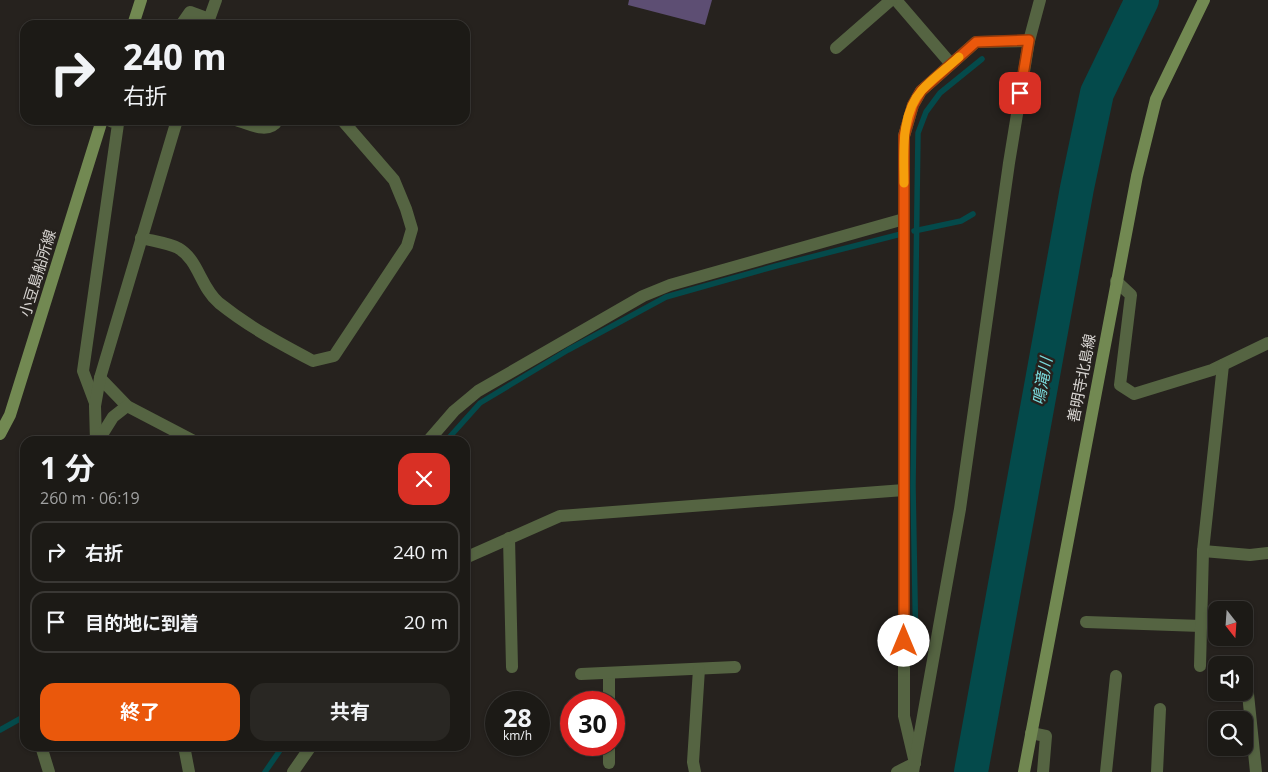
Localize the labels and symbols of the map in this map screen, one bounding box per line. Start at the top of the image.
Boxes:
pin [999,72,1041,114]
street label: 小豆島船所線 [14,227,60,319]
street label: 善明寺北島線 [1063,332,1099,424]
water label: 鳴滝川 [1027,353,1057,407]
north arrow [1208,601,1252,646]
position arrow [877,614,929,666]
speed limit sign: 30 [560,691,625,756]

